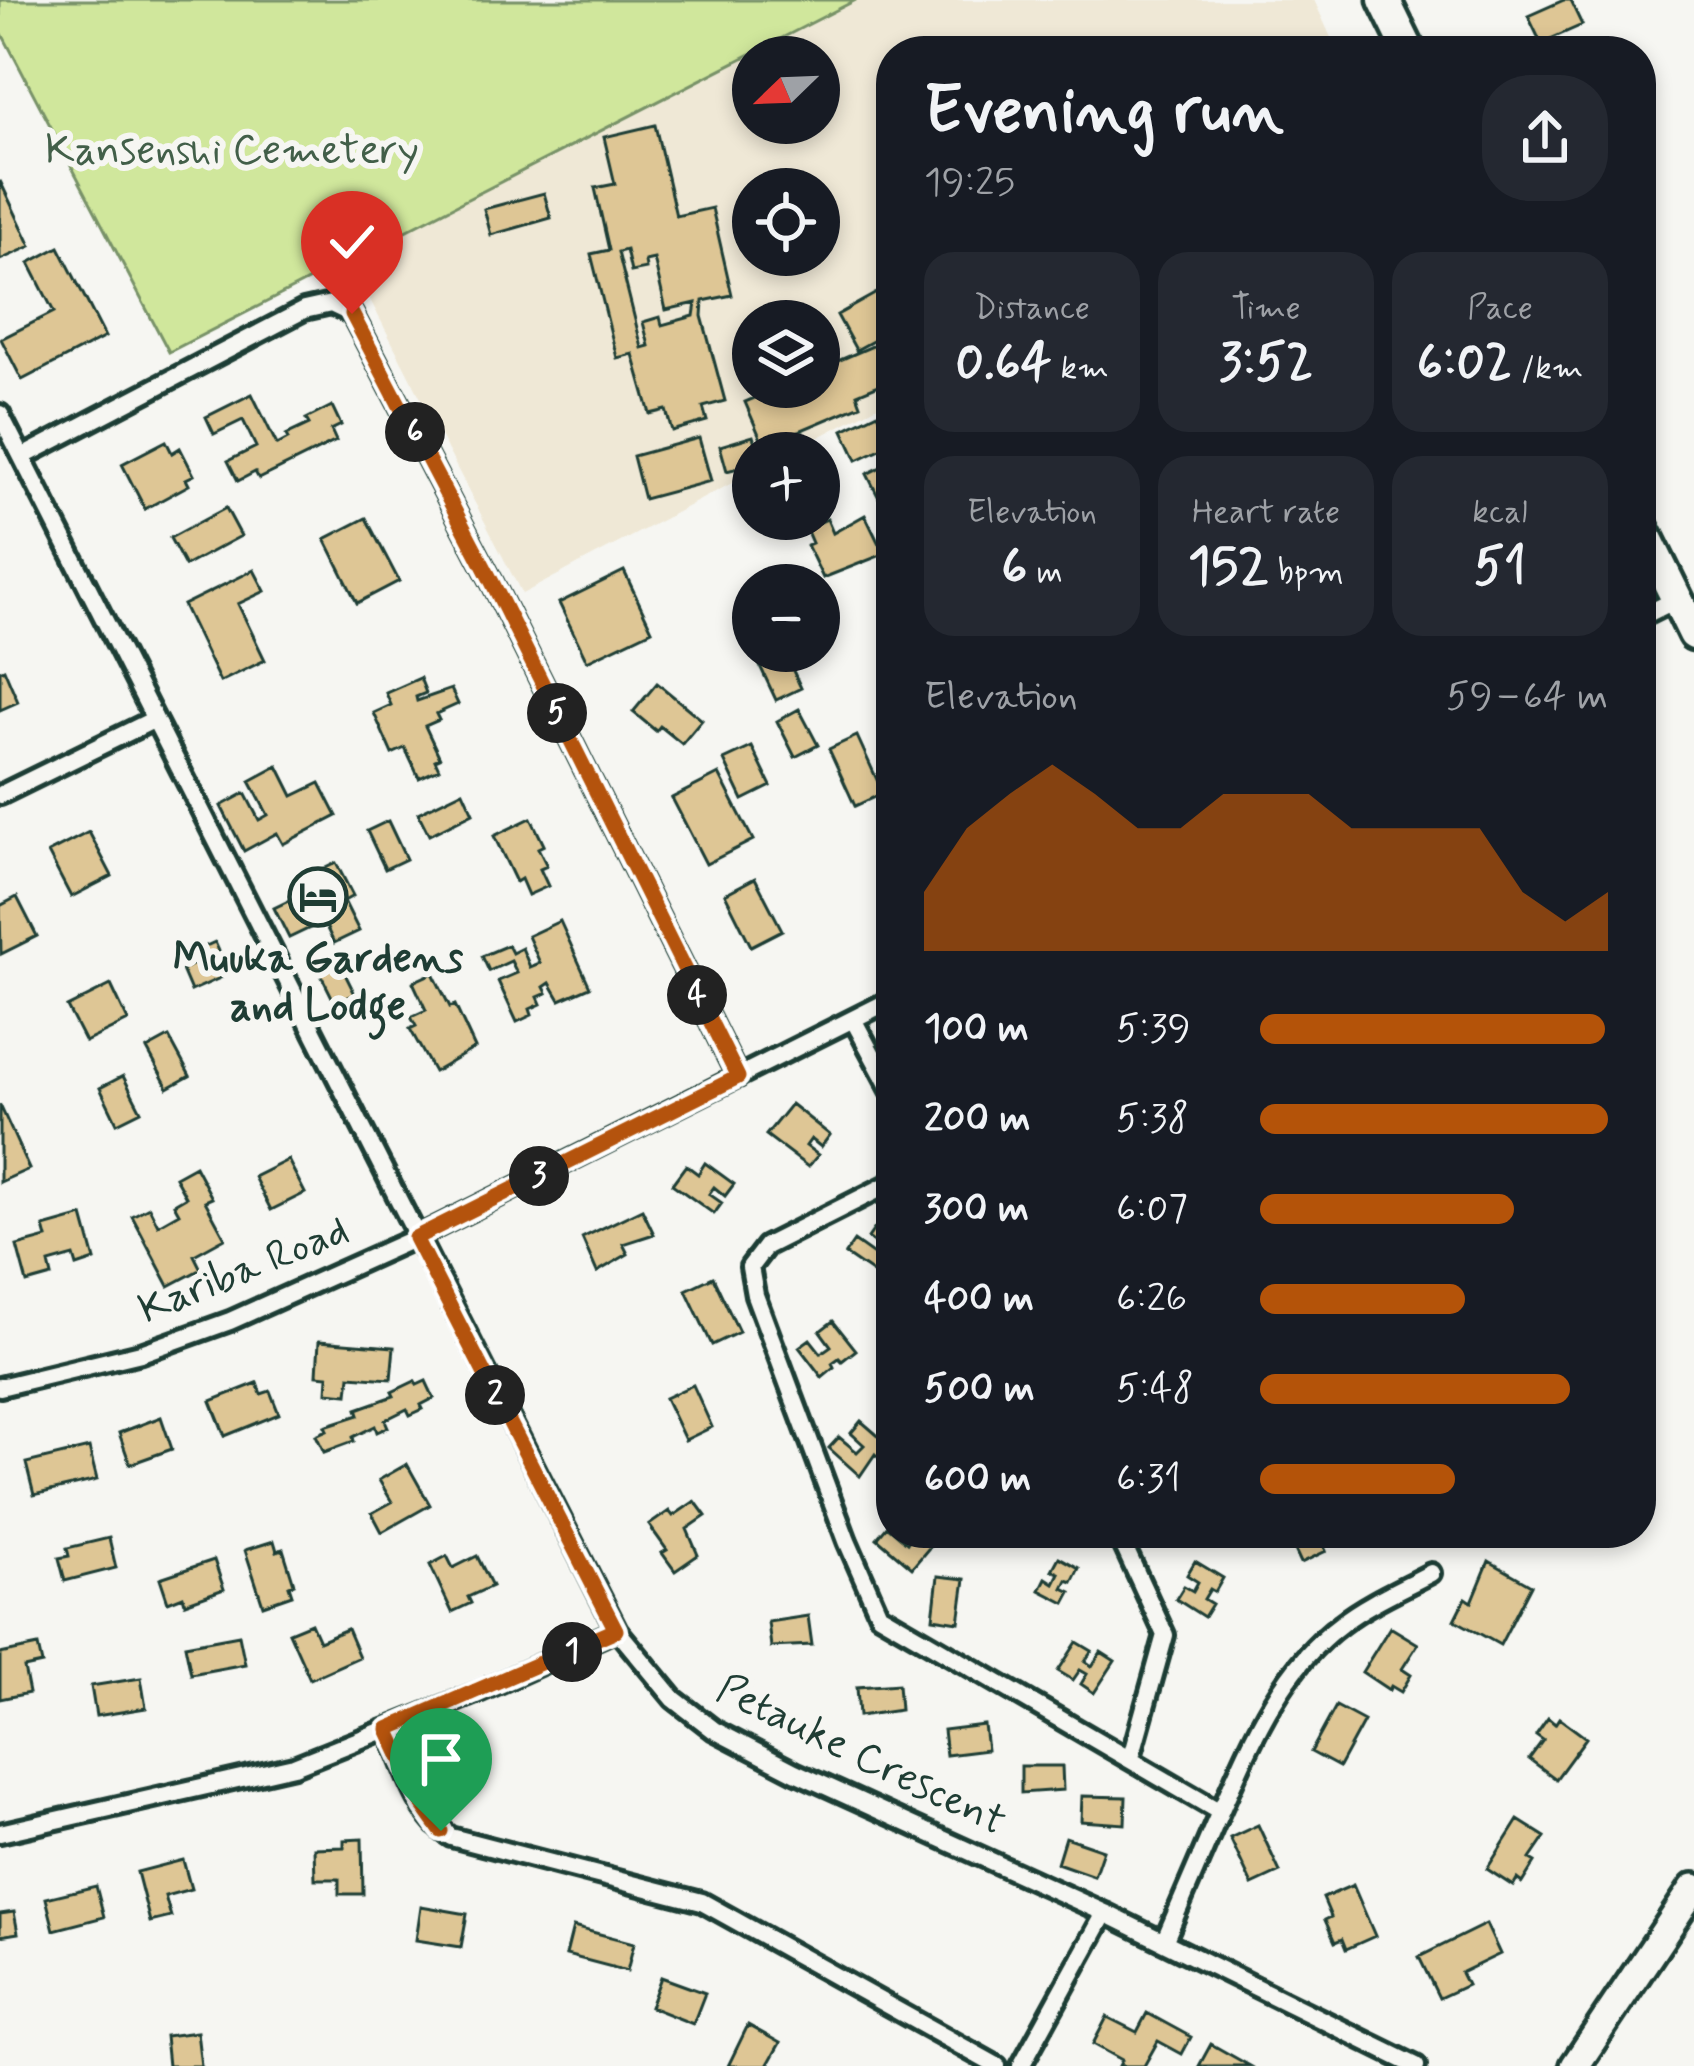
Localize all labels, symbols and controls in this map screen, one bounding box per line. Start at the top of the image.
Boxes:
north arrow [732,36,840,144]
map controls [732,36,840,672]
text: Evening run [924,70,1284,156]
button: share [1482,75,1608,201]
park label: Kansenshi Cemetery [45,124,419,179]
text: 19:25 [924,158,1015,209]
button: locate [732,168,840,276]
pin [301,191,403,314]
icon: check [319,209,385,275]
text: Distance [974,287,1090,331]
text: Time [1231,287,1301,331]
text: Pace [1467,287,1533,331]
button: layers [732,300,840,408]
text: 0.64 [955,331,1052,397]
text: 3:52 [1219,331,1313,397]
text: 6:02 [1417,331,1512,397]
text: km [1052,347,1109,391]
text: /km [1512,347,1583,391]
pin: 6 [385,402,445,462]
text: 6 [407,410,423,454]
button: + [732,432,840,540]
text: Elevation [967,491,1097,535]
text: Heart rate [1192,491,1340,535]
text: kcal [1472,491,1528,535]
text: 6 [1001,535,1027,601]
text: 152 [1188,535,1269,601]
text: 51 [1474,535,1526,601]
text: m [1027,551,1063,595]
text: bpm [1269,551,1344,595]
button: − [732,564,840,672]
text: Elevation [924,672,1078,723]
text: 59–64 m [1446,672,1608,723]
pin: 5 [527,683,587,743]
text: 5 [547,691,567,735]
hotel icon: Muuka Gardens and Lodge [287,866,349,928]
place label: Muuka Gardens and Lodge [173,932,464,1040]
pin: 4 [667,965,727,1025]
text: 4 [687,973,707,1017]
text: 100 m [924,1004,1029,1055]
text: 5:39 [1116,1004,1191,1055]
text: 200 m [924,1094,1030,1145]
text: 5:38 [1116,1094,1189,1145]
pin: 3 [509,1146,569,1206]
text: 3 [532,1154,546,1198]
text: 300 m [924,1184,1029,1235]
text: 6:07 [1116,1184,1188,1235]
street label: Kariba Road [131,1204,357,1338]
text: 400 m [924,1274,1034,1325]
text: 6:26 [1116,1274,1187,1325]
text: 500 m [924,1364,1035,1415]
text: 5:48 [1116,1364,1194,1415]
pin: 2 [465,1365,525,1425]
text: 2 [487,1373,503,1417]
text: 600 m [924,1454,1031,1505]
text: 6:31 [1116,1454,1181,1505]
pin: 1 [542,1622,602,1682]
text: 1 [565,1630,579,1674]
street label: Petauke Crescent [707,1662,1015,1850]
pin [390,1708,492,1831]
icon: arrive [408,1726,474,1792]

